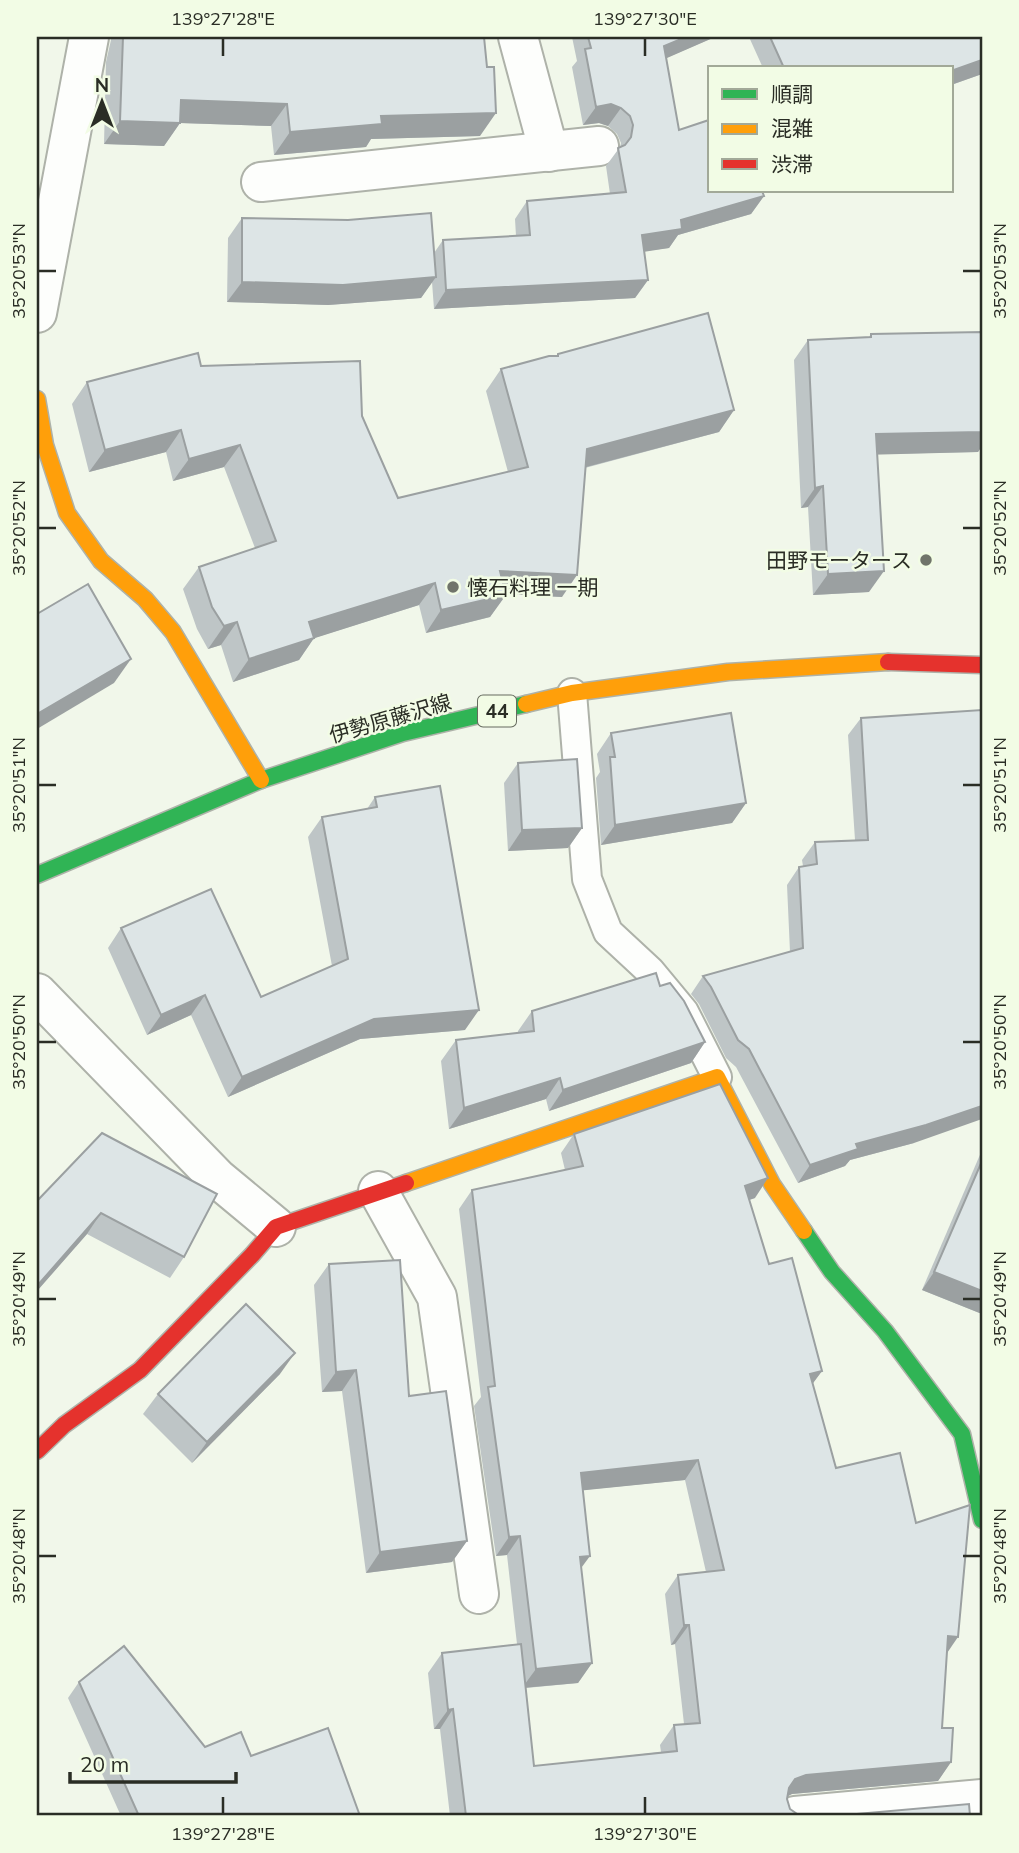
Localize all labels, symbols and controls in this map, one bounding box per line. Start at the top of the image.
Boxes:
text: 139°27'28"E [171,7,275,30]
text: 139°27'30"E [593,7,697,30]
north arrow [66,66,136,136]
legend [708,66,953,192]
text: N [95,73,109,97]
text: 順調 [771,81,813,107]
text: 混雑 [771,115,813,141]
text: 渋滞 [771,151,813,177]
text: 35°20'53"N [7,223,30,319]
text: 35°20'53"N [988,223,1011,319]
text: 35°20'52"N [7,480,30,576]
text: 35°20'52"N [988,480,1011,576]
place label: 田野モータース [766,547,912,573]
marker: 田野モータース [918,552,934,568]
place label: 懐石料理 一期 [467,574,598,600]
marker: 懐石料理 一期 [445,579,461,595]
street label: 伊勢原藤沢線 [326,688,454,748]
road number: 44 [478,696,516,726]
text: 35°20'51"N [7,737,30,833]
text: 35°20'51"N [988,737,1011,833]
text: 35°20'50"N [7,994,30,1090]
text: 35°20'50"N [988,994,1011,1090]
text: 35°20'49"N [7,1251,30,1347]
text: 35°20'49"N [988,1251,1011,1347]
text: 35°20'48"N [7,1508,30,1604]
text: 35°20'48"N [988,1508,1011,1604]
scale bar [70,1741,236,1785]
text: 20 m [80,1751,129,1777]
text: 139°27'28"E [171,1822,275,1845]
text: 139°27'30"E [593,1822,697,1845]

